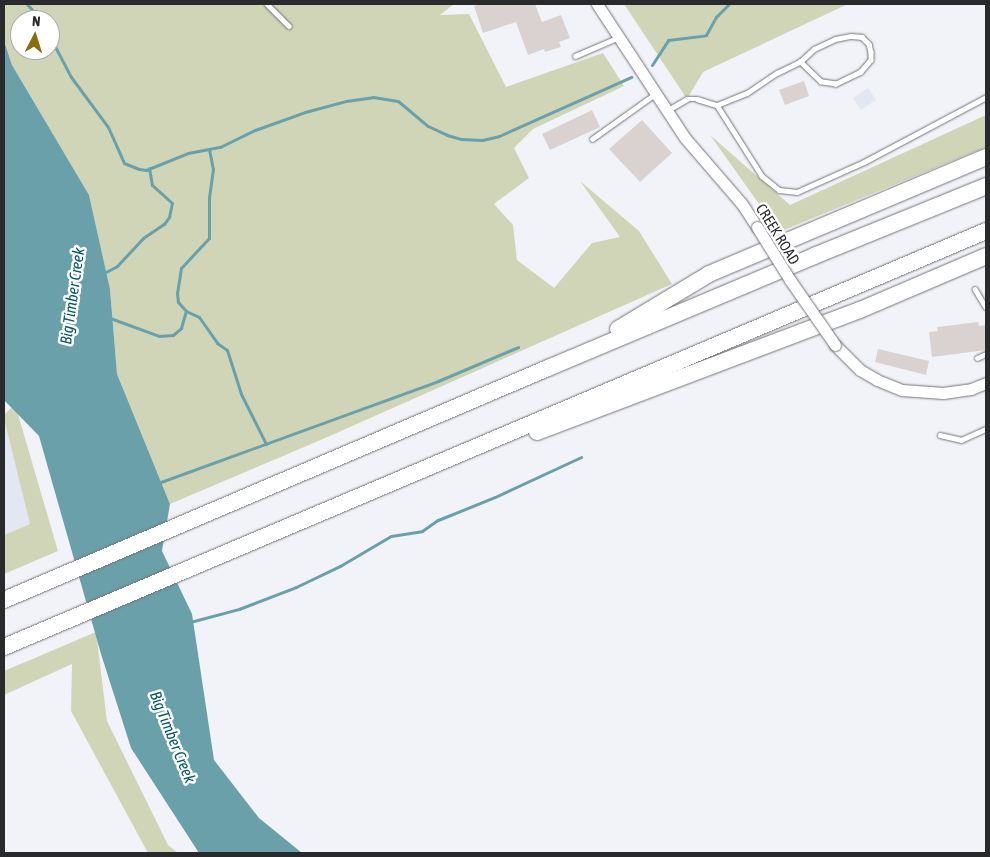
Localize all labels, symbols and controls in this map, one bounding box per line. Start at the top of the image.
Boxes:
north arrow [10,10,60,60]
text: N [31,13,41,29]
street label: CREEK ROAD [752,200,804,268]
water label: Big Timber Creek [56,246,88,346]
water label: Big Timber Creek [146,688,200,786]

